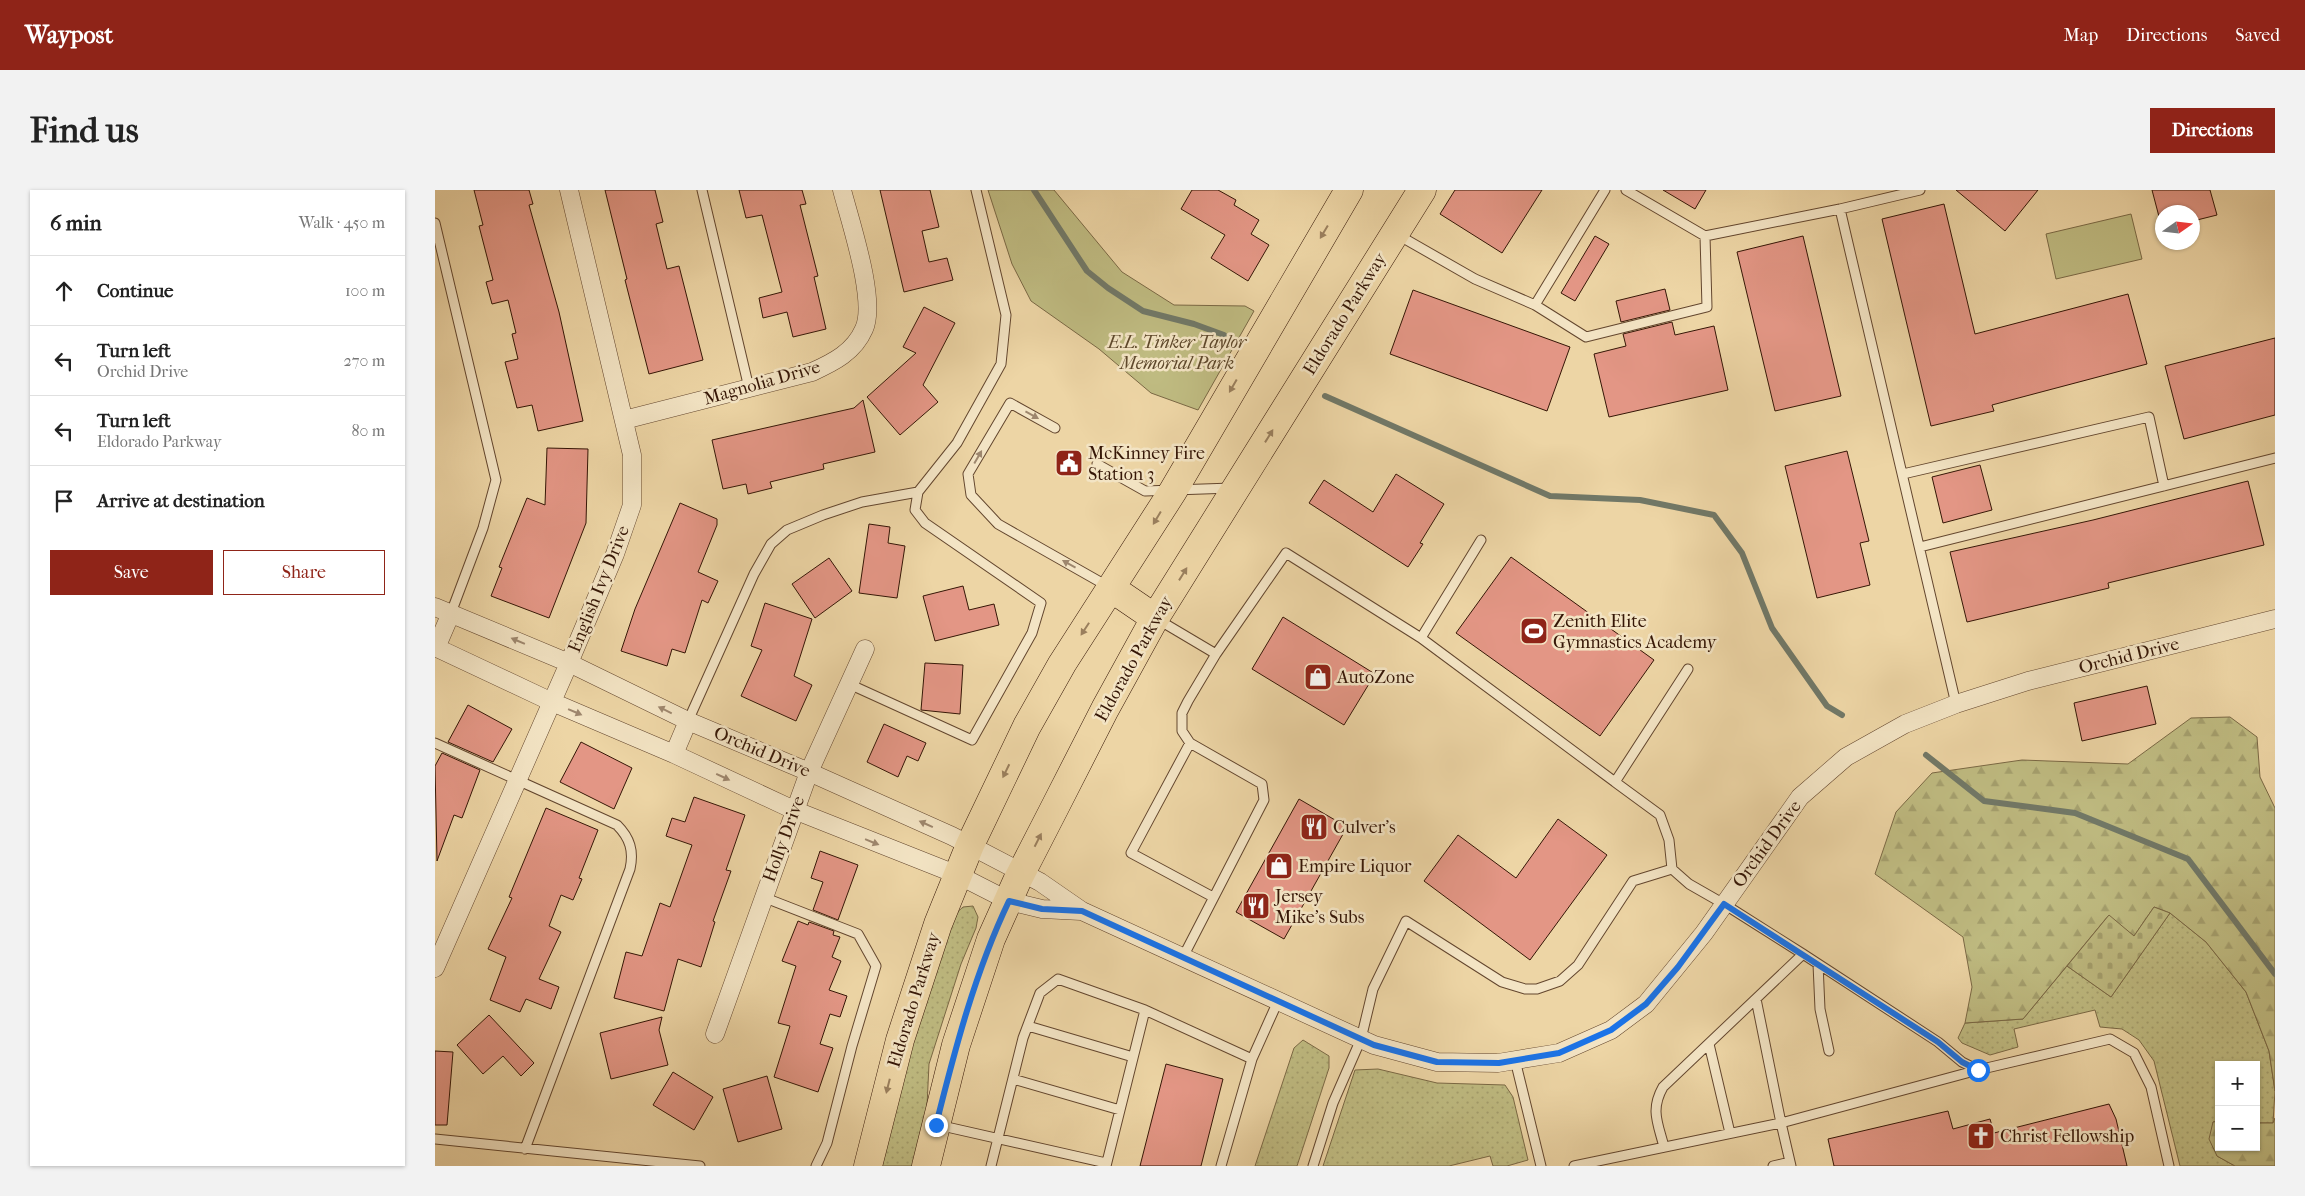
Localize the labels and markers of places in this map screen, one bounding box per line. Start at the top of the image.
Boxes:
place label: McKinney Fire Station 3 [1088,443,1205,485]
public building icon: McKinney Fire Station 3 [1054,448,1084,478]
place label: Zenith Elite Gymnastics Academy [1553,611,1718,653]
sports icon: Zenith Elite Gymnastics Academy [1519,616,1549,646]
shop icon: AutoZone [1303,662,1333,692]
place label: AutoZone [1336,667,1414,688]
restaurant icon: Culver's [1299,812,1329,842]
place label: Culver's [1333,817,1396,838]
shop icon: Empire Liquor [1264,851,1294,881]
place label: Empire Liquor [1298,856,1412,877]
place label: Jersey Mike's Subs [1273,886,1365,928]
restaurant icon: Jersey Mike's Subs [1241,891,1271,921]
church icon: Christ Fellowship [1966,1121,1996,1151]
place label: Christ Fellowship [2000,1126,2135,1147]

